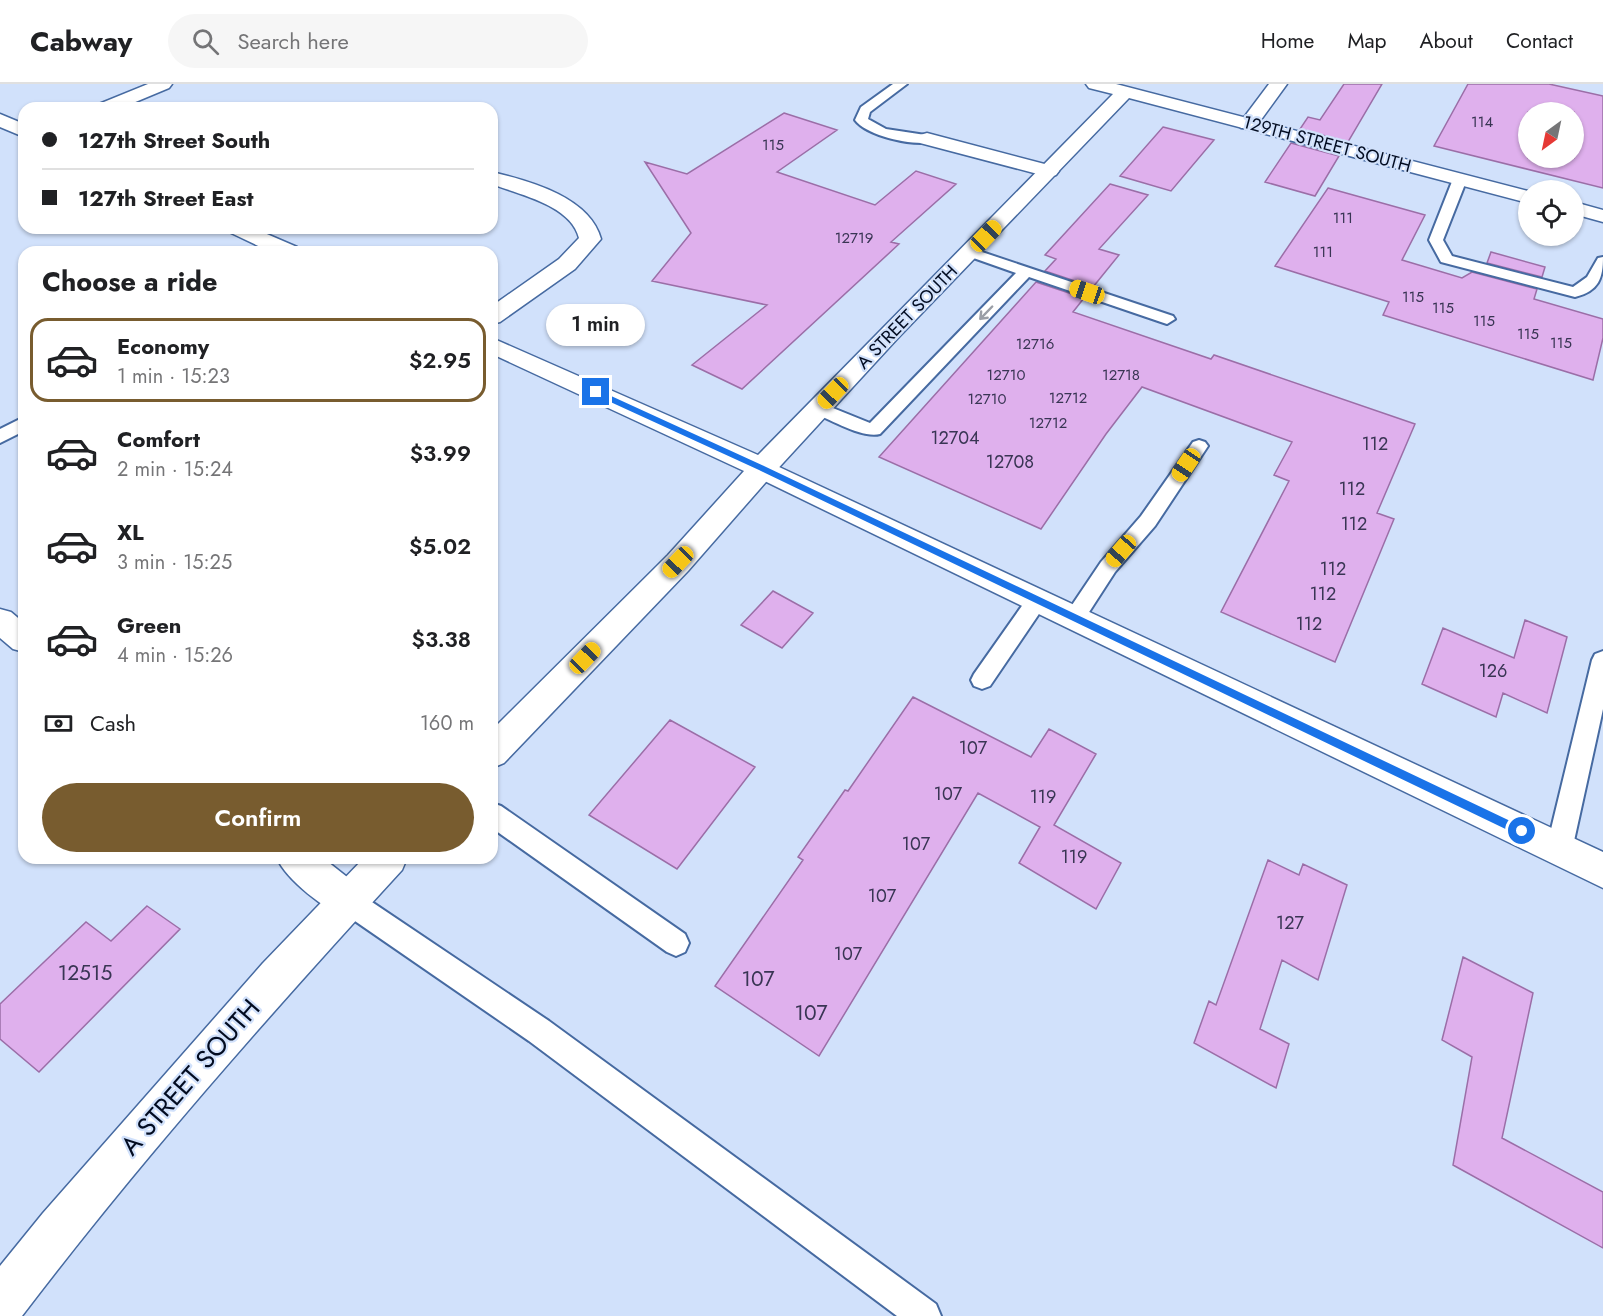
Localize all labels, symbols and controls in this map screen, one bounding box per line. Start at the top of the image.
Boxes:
search box [168,14,588,68]
text: Cabway [30,21,132,62]
icon: search [189,25,222,58]
text: Search here [237,25,349,57]
text: Home [1261,26,1314,56]
text: Map [1347,26,1387,56]
text: About [1420,26,1473,56]
text: Contact [1506,26,1573,56]
north arrow [1518,102,1584,168]
map controls [1518,102,1584,246]
street label: 129TH STREET SOUTH [1240,109,1414,179]
house number: 114 [1471,111,1493,133]
text: 127th Street South [78,124,270,156]
house number: 115 [762,134,784,156]
button: locate [1518,180,1584,246]
text: 127th Street East [78,182,253,214]
house number: 111 [1333,207,1353,229]
car [967,217,1005,255]
house number: 12719 [835,227,873,249]
house number: 111 [1313,241,1333,263]
street label: A STREET SOUTH [850,259,964,375]
text: Choose a ride [42,262,217,301]
car [1067,278,1107,306]
house number: 115 [1402,286,1424,308]
house number: 115 [1432,297,1454,319]
callout: 1 min [546,305,646,347]
one-way arrow [979,306,993,321]
text: 1 min [571,310,620,339]
house number: 115 [1473,310,1495,332]
house number: 115 [1517,323,1539,345]
text: Economy [117,330,209,362]
house number: 115 [1550,332,1572,354]
icon: car [45,333,99,387]
house number: 12716 [1016,333,1054,355]
text: $2.95 [409,344,471,376]
text: 1 min · 15:23 [117,362,230,391]
house number: 12710 [987,364,1025,386]
house number: 12718 [1102,364,1140,386]
car [814,374,852,412]
route end [582,378,609,405]
house number: 12712 [1049,387,1087,409]
house number: 12710 [968,388,1006,410]
house number: 12712 [1029,412,1067,434]
text: Comfort [117,423,200,455]
house number: 12704 [930,425,980,451]
icon: car [45,426,99,480]
house number: 112 [1362,431,1388,457]
text: $3.99 [410,437,471,469]
car [1168,445,1204,485]
house number: 12708 [986,449,1034,475]
text: 2 min · 15:24 [117,455,233,484]
house number: 112 [1339,476,1365,502]
house number: 112 [1341,511,1367,537]
text: XL [117,516,144,548]
icon: car [45,519,99,573]
text: $5.02 [409,530,471,562]
car [1102,532,1140,570]
car [659,543,697,581]
text: 3 min · 15:25 [117,548,232,577]
house number: 112 [1320,556,1346,582]
house number: 112 [1310,581,1336,607]
text: Green [117,609,181,641]
house number: 112 [1296,611,1322,637]
icon: car [45,612,99,666]
text: $3.38 [411,623,471,655]
car [566,639,604,677]
text: 4 min · 15:26 [117,641,233,670]
house number: 126 [1479,658,1507,684]
icon: cash [42,707,75,740]
text: Cash [90,707,136,739]
text: 160 m [420,709,474,738]
house number: 107 [959,735,988,761]
house number: 107 [934,781,963,807]
button: Confirm [42,783,474,852]
house number: 119 [1030,784,1056,810]
route start [1508,817,1535,844]
house number: 107 [902,831,931,857]
house number: 119 [1061,844,1087,870]
house number: 107 [868,883,897,909]
house number: 127 [1276,910,1304,936]
house number: 107 [834,941,863,967]
house number: 12515 [58,958,112,988]
house number: 107 [741,964,775,994]
street label: A STREET SOUTH [111,991,269,1163]
house number: 107 [794,998,828,1028]

